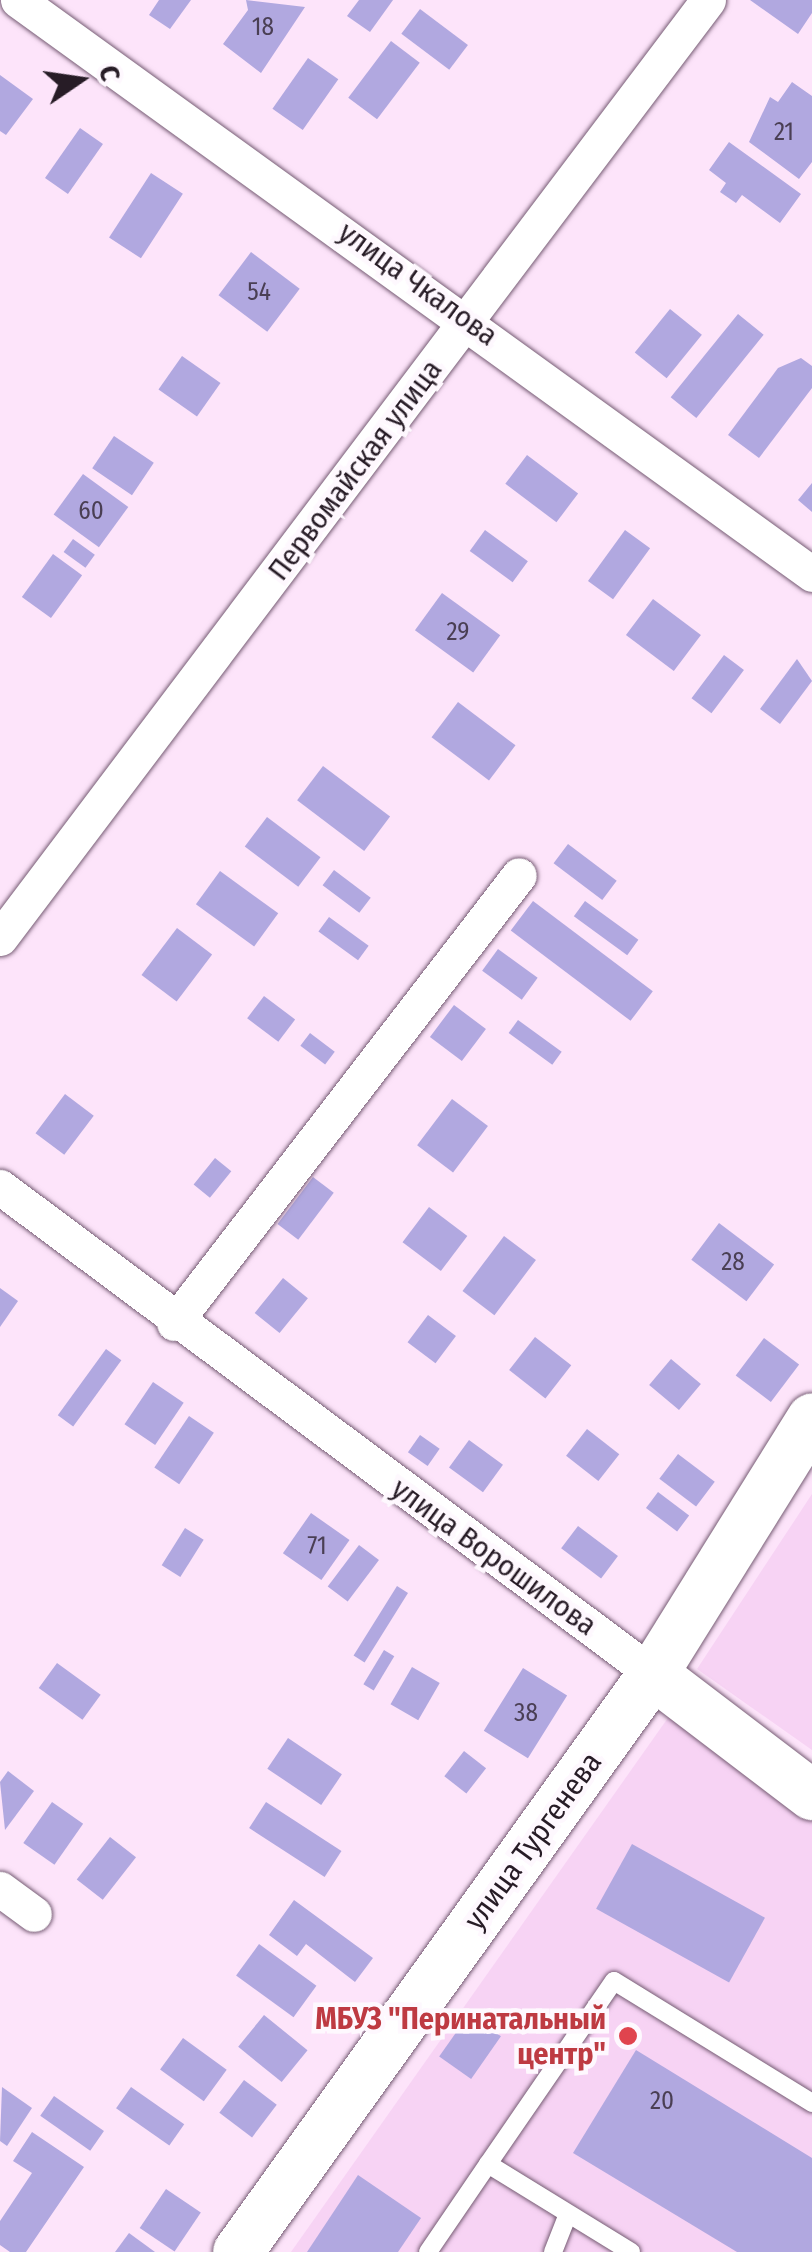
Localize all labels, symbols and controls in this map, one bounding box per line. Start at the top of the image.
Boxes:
house number: 18 [252,12,274,42]
north arrow [30,30,130,130]
text: С [92,62,127,84]
house number: 21 [774,117,794,147]
street label: улица Чкалова [332,214,504,354]
house number: 54 [247,277,271,307]
street label: Первомайская улица [260,353,450,587]
house number: 60 [78,496,104,526]
house number: 29 [447,617,469,647]
house number: 28 [721,1247,745,1277]
street label: улица Ворошилова [385,1471,603,1643]
house number: 71 [307,1531,327,1561]
house number: 38 [514,1698,538,1728]
street label: улица Тургенева [457,1745,609,1937]
place label: МБУЗ "Перинатальный центр" [315,2001,606,2072]
marker: МБУЗ "Перинатальный центр" [615,2023,641,2049]
house number: 20 [650,2086,674,2116]

